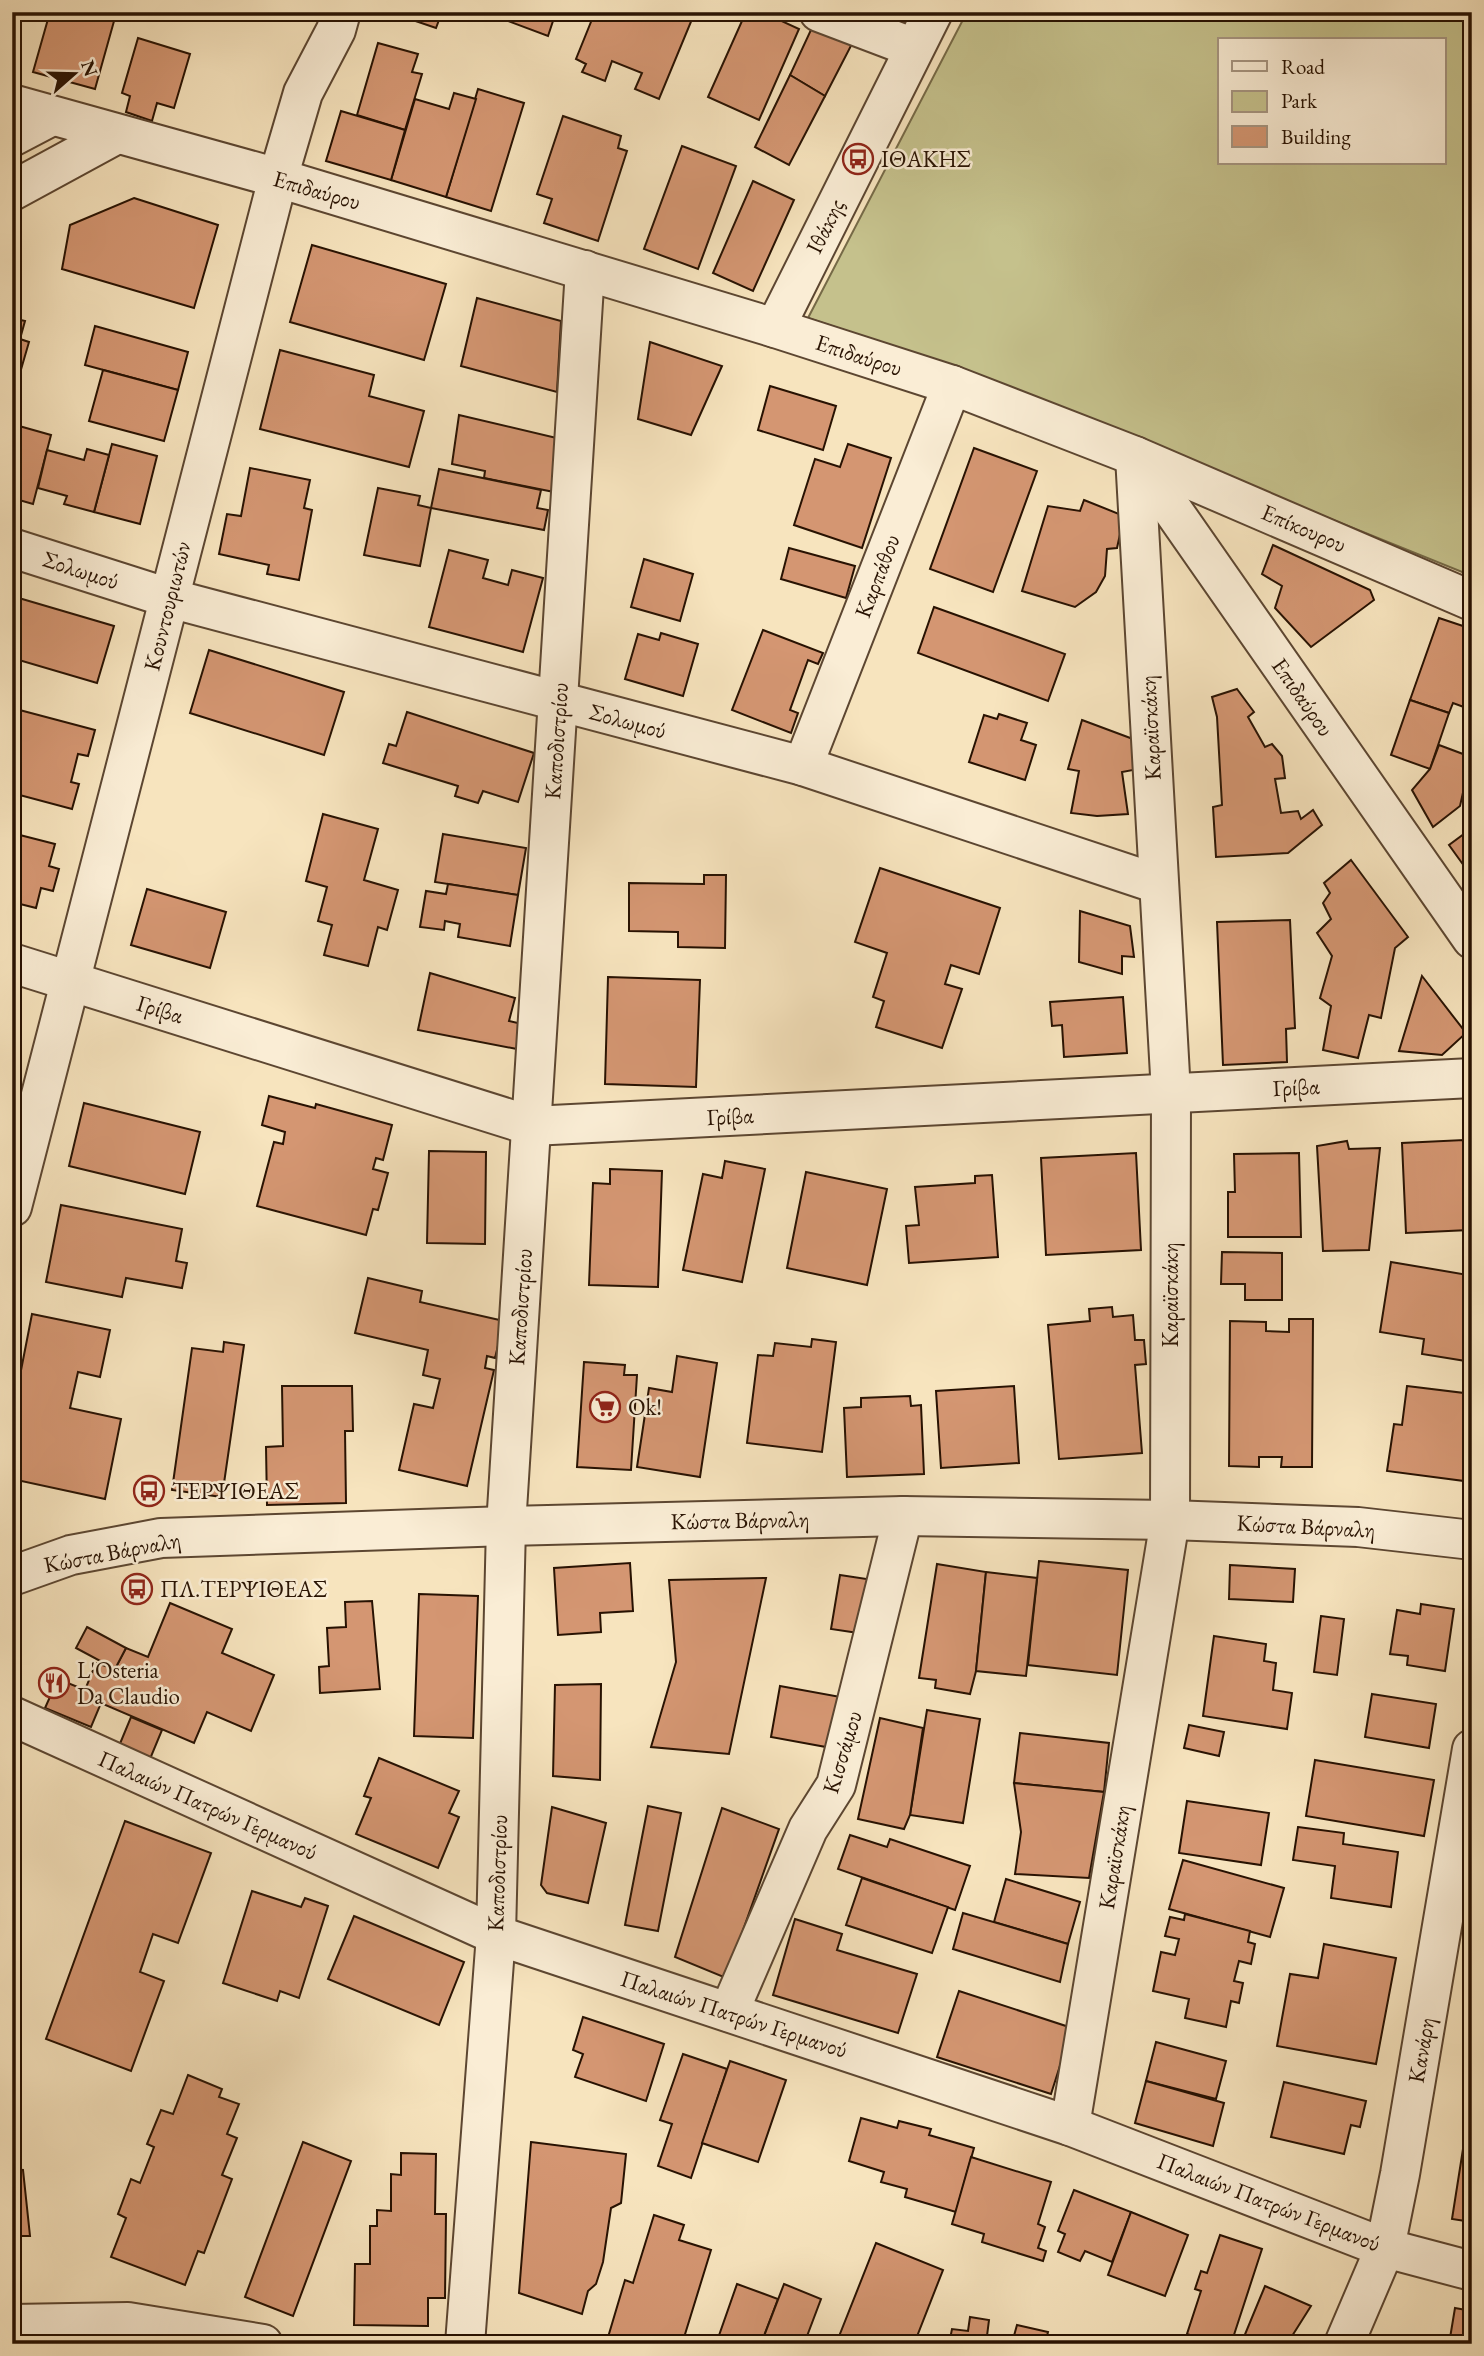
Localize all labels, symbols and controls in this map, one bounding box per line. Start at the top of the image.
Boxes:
north arrow [38,38,108,108]
legend [1218,38,1446,164]
text: Road [1281,53,1325,80]
text: N [75,57,104,80]
text: Park [1281,87,1318,114]
text: Building [1281,123,1351,150]
bus stop icon: ΙΘΑΚΗΣ [841,142,875,176]
place label: ΙΘΑΚΗΣ [881,144,971,174]
street label: Επιδαύρου [270,163,364,217]
street label: Ιθάκης [799,194,851,258]
street label: Επιδαύρου [812,327,906,383]
street label: Επίκουρου [1257,497,1351,559]
street label: Καρπάθου [847,530,907,622]
street label: Κουντουριωτών [136,538,198,674]
street label: Σολωμού [39,544,123,596]
street label: Επιδαύρου [1265,652,1341,742]
street label: Καραϊσκάκη [1132,675,1168,781]
street label: Καποδιστρίου [537,681,575,801]
street label: Σολωμού [586,696,670,746]
street label: Γρίβα [133,988,187,1030]
street label: Γρίβα [1272,1071,1321,1103]
street label: Γρίβα [706,1100,755,1132]
street label: Καραϊσκάκη [1155,1242,1185,1348]
street label: Καποδιστρίου [501,1247,539,1367]
supermarket icon: Ok! [588,1390,622,1424]
place label: Ok! [628,1392,662,1422]
bus stop icon: ΤΕΡΨΙΘΕΑΣ [132,1474,166,1508]
place label: ΤΕΡΨΙΘΕΑΣ [172,1476,299,1506]
street label: Κώστα Βάρναλη [670,1504,810,1536]
street label: Κώστα Βάρναλη [1236,1507,1376,1545]
street label: Κώστα Βάρναλη [41,1524,183,1580]
bus stop icon: ΠΛ.ΤΕΡΨΙΘΕΑΣ [120,1572,154,1606]
place label: ΠΛ.ΤΕΡΨΙΘΕΑΣ [160,1574,327,1604]
place label: L'Osteria Da Claudio [77,1655,180,1711]
restaurant icon: L'Osteria Da Claudio [37,1666,71,1700]
street label: Κισσάμου [815,1707,869,1797]
street label: Παλαιών Πατρών Γερμανού [94,1743,322,1867]
street label: Καραϊσκάκη [1091,1803,1137,1911]
street label: Καποδιστρίου [480,1814,514,1932]
street label: Παλαιών Πατρών Γερμανού [617,1963,851,2065]
street label: Κανάρη [1400,2015,1442,2085]
street label: Παλαιών Πατρών Γερμανού [1153,2146,1385,2258]

